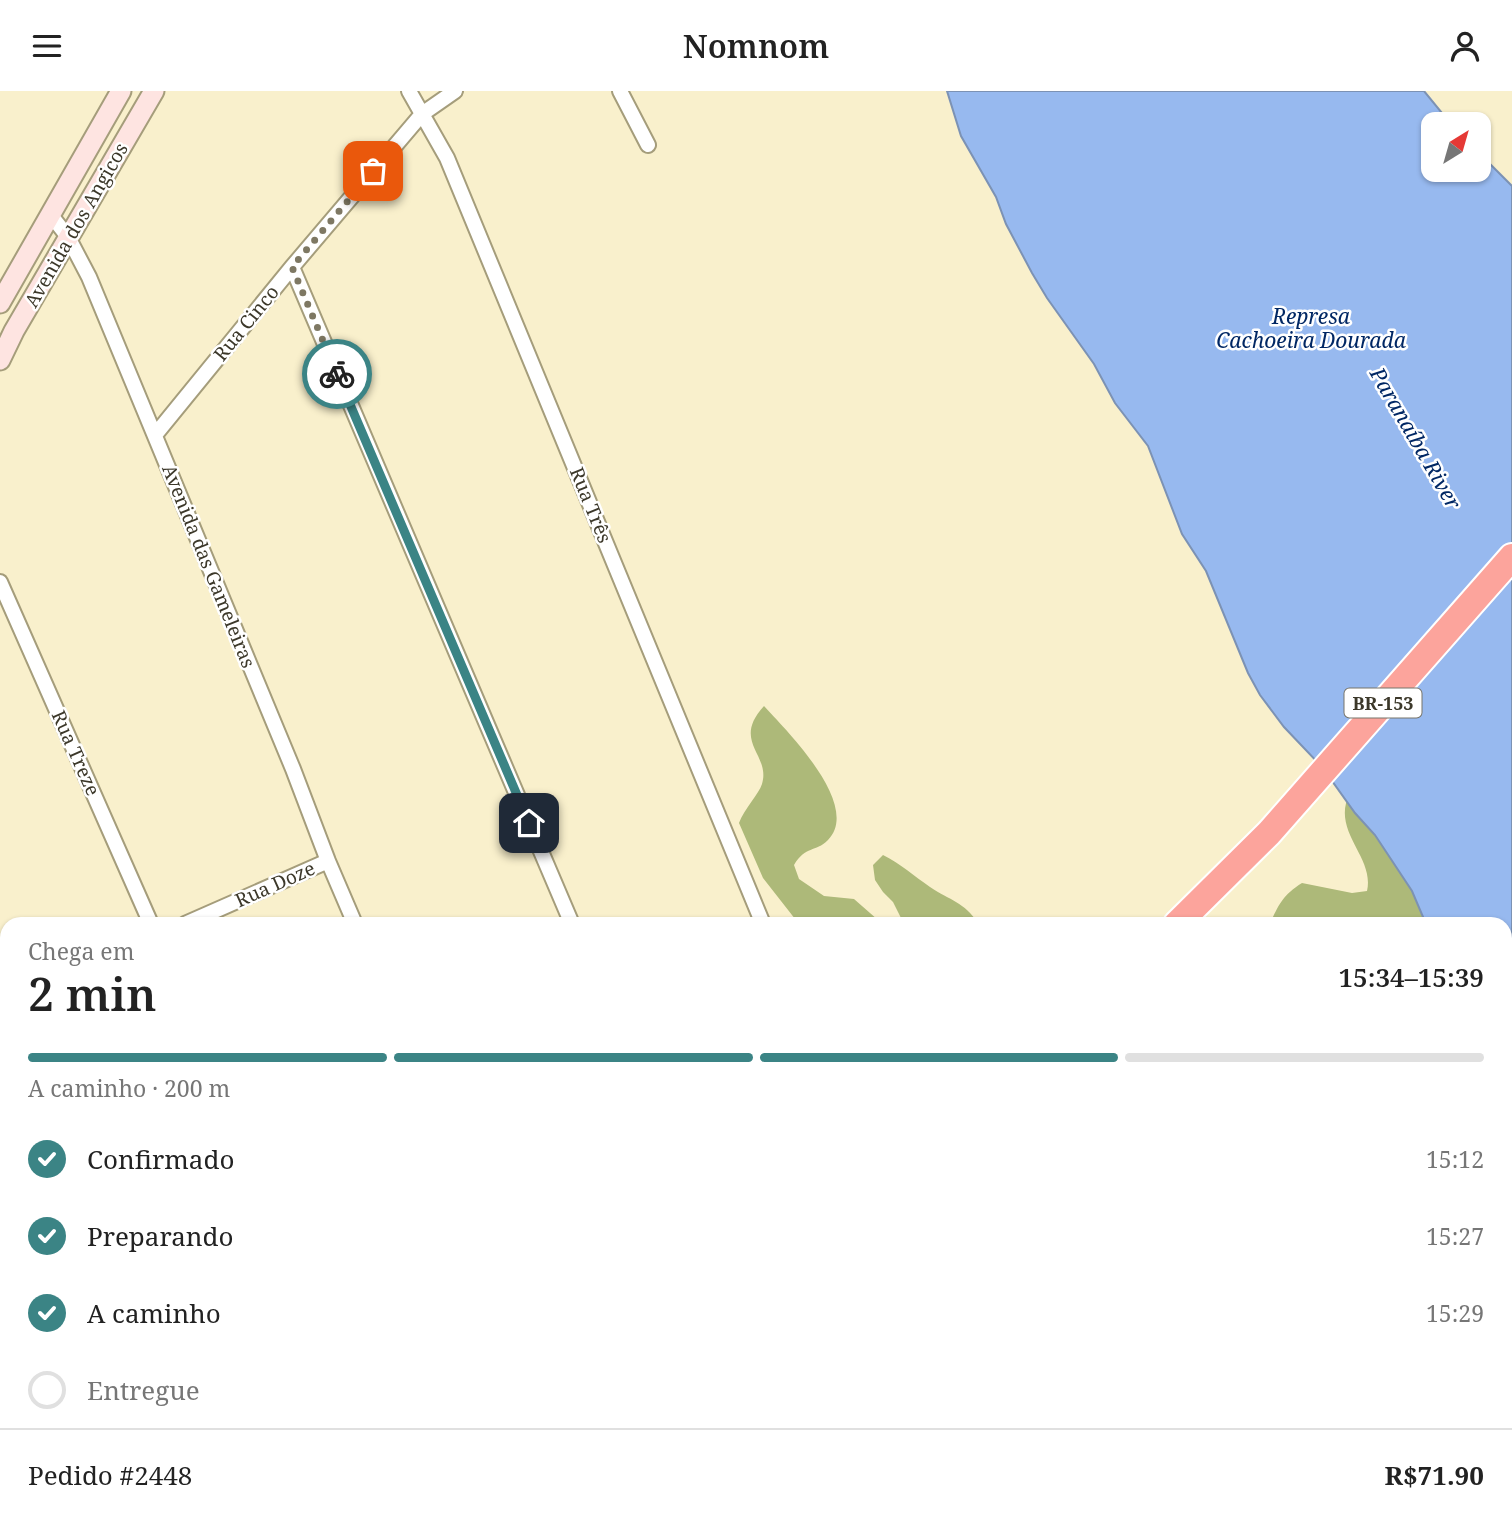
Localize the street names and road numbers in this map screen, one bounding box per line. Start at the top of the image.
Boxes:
street label: Avenida dos Angicos [18,138,134,312]
street label: Rua Cinco [207,280,285,366]
street label: Avenida das Gameleiras [156,460,262,672]
street label: Rua Três [564,463,618,547]
road number: BR-153 [1344,689,1422,717]
street label: Rua Treze [46,706,106,800]
street label: Rua Doze [231,855,319,913]

